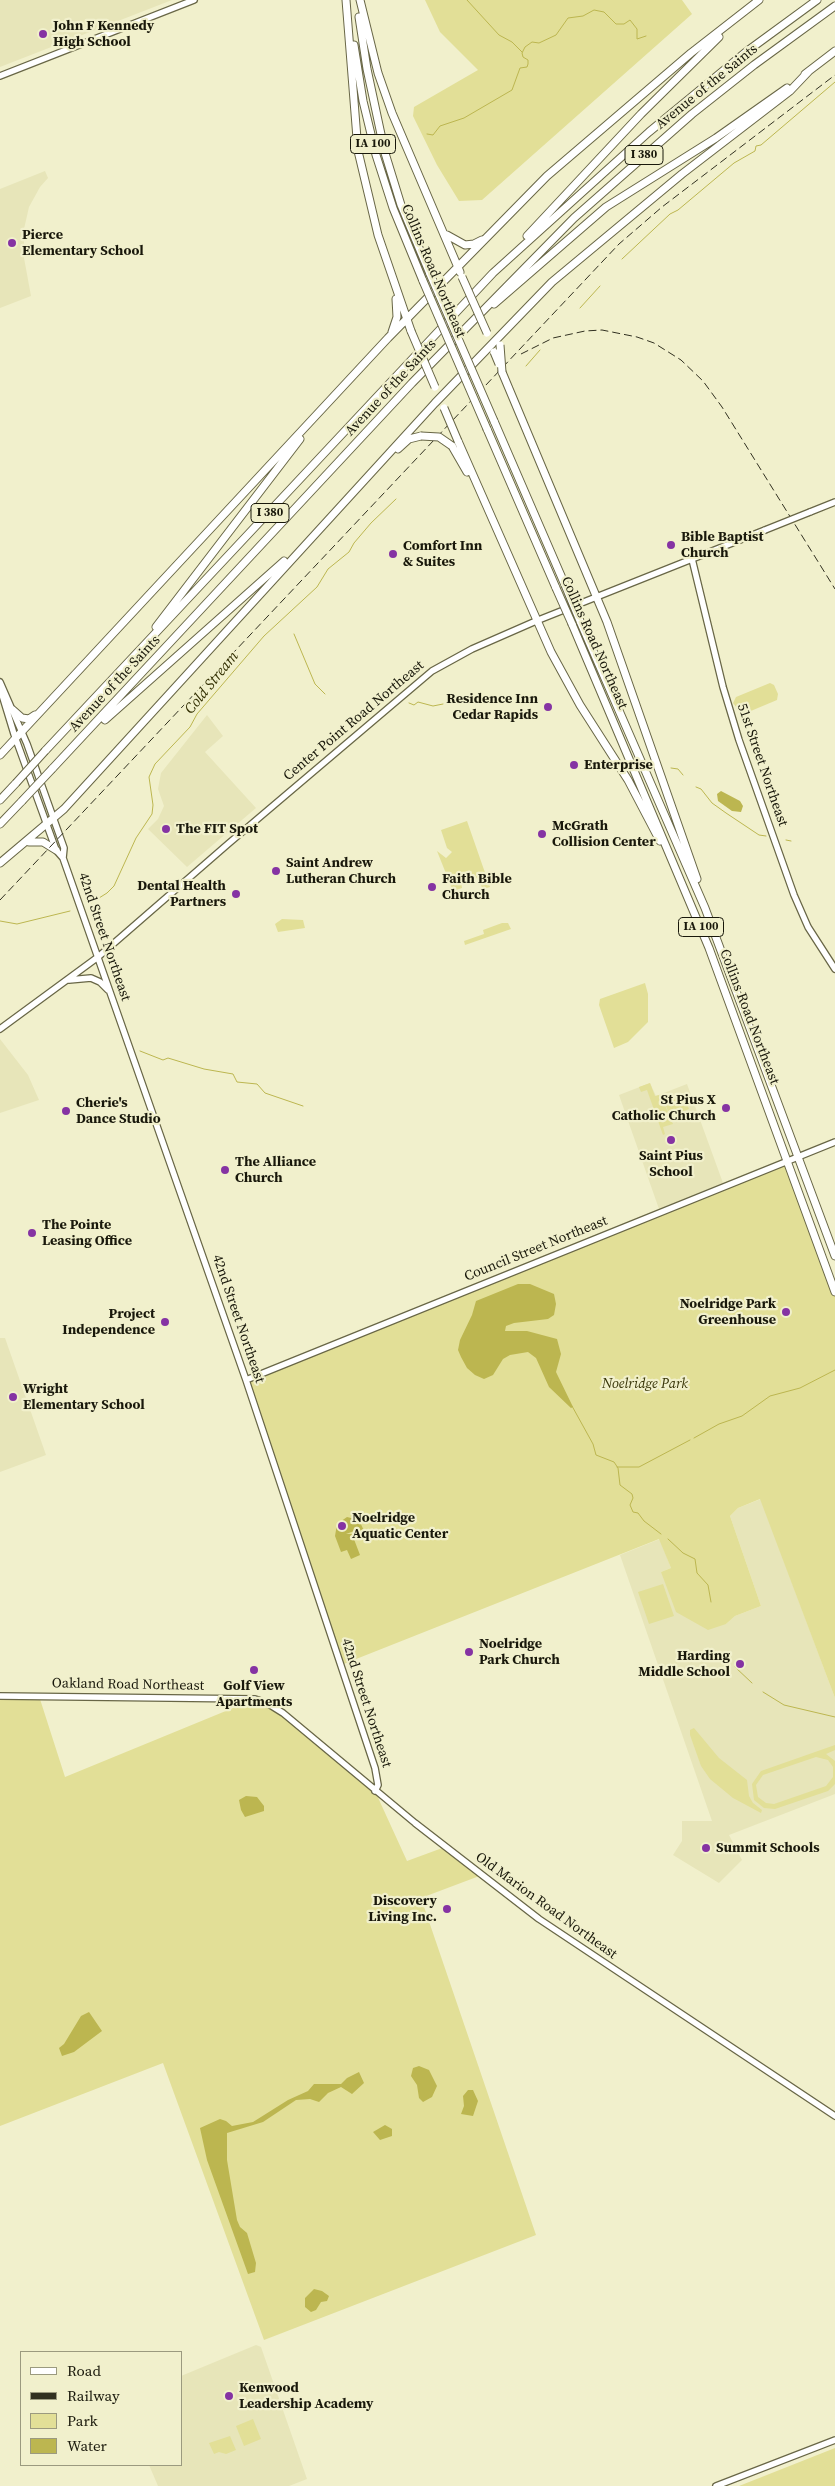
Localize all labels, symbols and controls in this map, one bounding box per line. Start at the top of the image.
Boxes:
place label: John F Kennedy High School [53,18,154,50]
marker: John F Kennedy High School [37,28,49,40]
street label: Avenue of the Saints [653,41,761,133]
road number: IA 100 [350,134,396,154]
road number: I 380 [625,146,663,164]
street label: Collins Road Northeast [397,202,469,340]
place label: Pierce Elementary School [22,227,144,260]
marker: Pierce Elementary School [6,237,18,249]
street label: Avenue of the Saints [342,336,440,440]
road number: I 380 [251,503,289,522]
place label: Bible Baptist Church [681,529,763,562]
place label: Comfort Inn & Suites [403,538,482,570]
marker: Bible Baptist Church [665,539,677,551]
marker: Comfort Inn & Suites [387,548,399,560]
street label: Collins Road Northeast [557,574,631,712]
street label: Avenue of the Saints [66,632,164,736]
water label: Cold Stream [181,648,243,718]
street label: Center Point Road Northeast [280,657,428,785]
place label: Residence Inn Cedar Rapids [446,691,538,724]
marker: Residence Inn Cedar Rapids [542,701,554,713]
street label: 51st Street Northeast [733,701,791,829]
place label: Enterprise [584,757,653,773]
marker: Enterprise [568,759,580,771]
place label: McGrath Collision Center [552,818,656,850]
place label: The FIT Spot [176,821,258,837]
marker: The FIT Spot [160,823,172,835]
marker: McGrath Collision Center [536,828,548,840]
place label: Saint Andrew Lutheran Church [286,855,396,888]
marker: Saint Andrew Lutheran Church [270,865,282,877]
street label: 42nd Street Northeast [74,871,134,1003]
place label: Faith Bible Church [442,871,512,904]
place label: Dental Health Partners [137,878,226,910]
marker: Faith Bible Church [426,881,438,893]
marker: Dental Health Partners [230,888,242,900]
road number: IA 100 [678,918,724,936]
street label: Collins Road Northeast [715,947,783,1087]
place label: St Pius X Catholic Church [612,1092,716,1124]
place label: Cherie's Dance Studio [76,1095,161,1128]
marker: St Pius X Catholic Church [720,1102,732,1114]
marker: Cherie's Dance Studio [60,1105,72,1117]
marker: Saint Pius School [665,1134,677,1146]
place label: Saint Pius School [639,1148,703,1180]
place label: The Alliance Church [235,1154,316,1186]
marker: The Alliance Church [219,1164,231,1176]
street label: Council Street Northeast [462,1213,610,1285]
place label: The Pointe Leasing Office [42,1217,132,1250]
marker: The Pointe Leasing Office [26,1227,38,1239]
street label: 42nd Street Northeast [208,1253,268,1385]
place label: Noelridge Park Greenhouse [680,1296,776,1328]
place label: Project Independence [62,1306,155,1338]
marker: Noelridge Park Greenhouse [780,1306,792,1318]
marker: Project Independence [159,1316,171,1328]
park label: Noelridge Park [602,1376,688,1392]
place label: Wright Elementary School [23,1381,145,1414]
marker: Wright Elementary School [7,1391,19,1403]
place label: Noelridge Aquatic Center [352,1510,448,1542]
marker: Noelridge Aquatic Center [336,1520,348,1532]
street label: 42nd Street Northeast [337,1636,395,1770]
place label: Noelridge Park Church [479,1636,560,1668]
marker: Noelridge Park Church [463,1646,475,1658]
place label: Harding Middle School [638,1648,730,1680]
marker: Harding Middle School [734,1658,746,1670]
marker: Golf View Apartments [248,1664,260,1676]
street label: Oakland Road Northeast [52,1675,204,1695]
place label: Golf View Apartments [216,1678,292,1710]
place label: Summit Schools [716,1840,820,1856]
marker: Summit Schools [700,1842,712,1854]
street label: Old Marion Road Northeast [472,1849,620,1963]
place label: Discovery Living Inc. [368,1893,437,1925]
marker: Discovery Living Inc. [441,1903,453,1915]
legend [20,2351,182,2466]
text: Road [67,2360,101,2381]
place label: Kenwood Leadership Academy [239,2380,374,2412]
text: Railway [67,2385,120,2406]
marker: Kenwood Leadership Academy [223,2390,235,2402]
text: Park [67,2410,98,2431]
text: Water [67,2435,107,2456]

